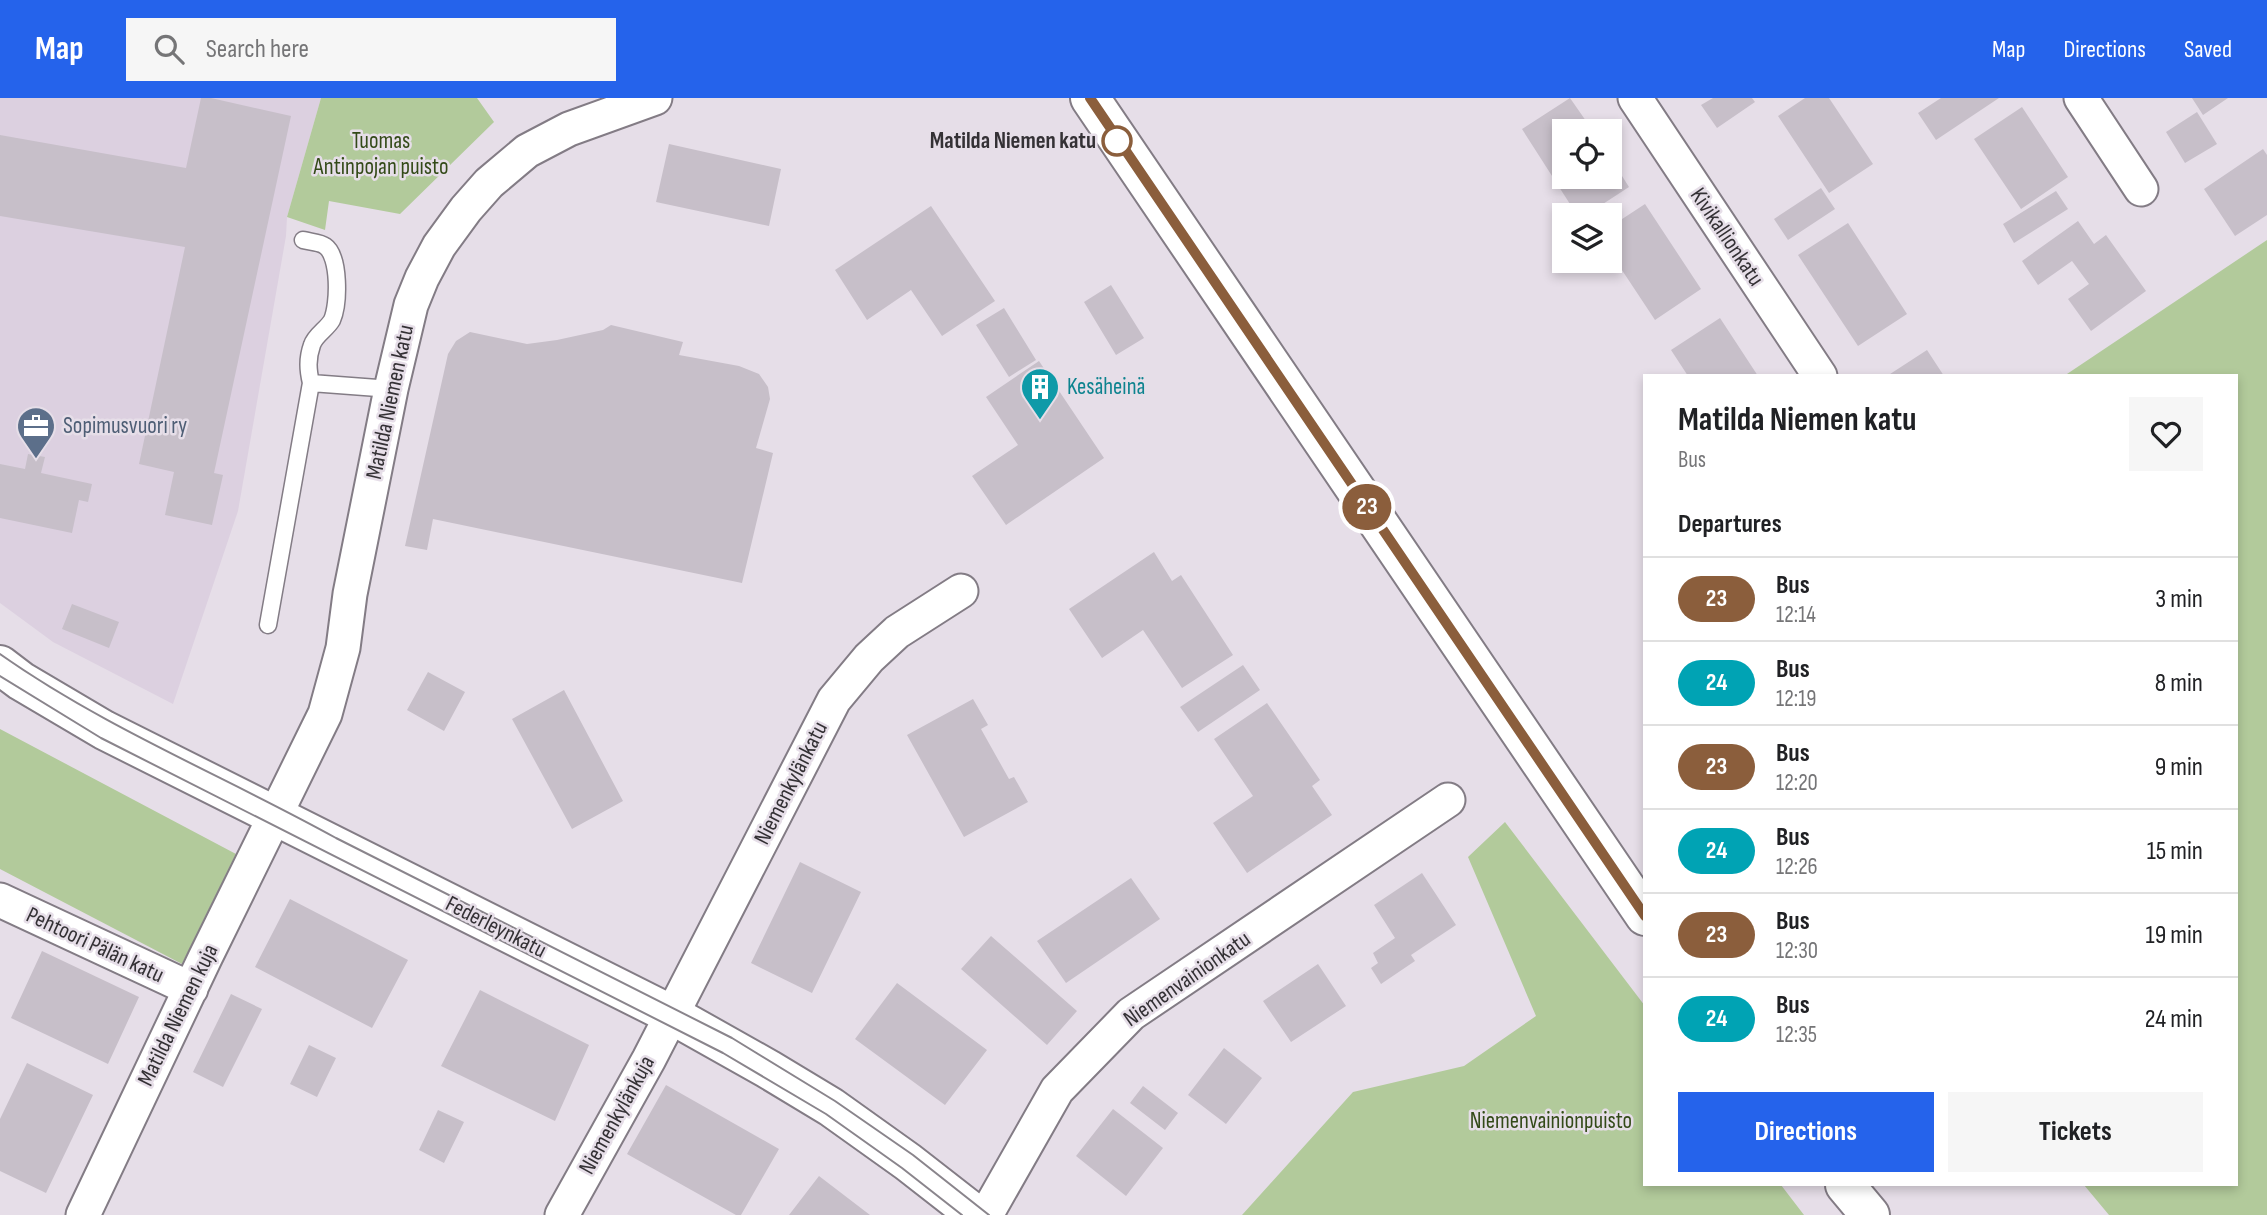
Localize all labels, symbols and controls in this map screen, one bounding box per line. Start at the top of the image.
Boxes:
search box [126,18,616,81]
text: Map [35,29,84,69]
icon: search [150,30,188,68]
text: Search here [206,34,309,65]
text: Map [1992,35,2025,64]
text: Directions [2063,35,2146,64]
text: Saved [2184,35,2232,64]
map controls [1552,119,1622,273]
button: locate [1552,119,1622,189]
marker: Matilda Niemen katu [1102,126,1132,156]
park label: Tuomas Antinpojan puisto [312,127,449,181]
place label: Matilda Niemen katu [930,127,1096,155]
street label: Kivikallionkatu [1684,183,1770,291]
button: layers [1552,203,1622,273]
street label: Matilda Niemen katu [360,322,420,482]
building icon: Kesäheinä [1019,366,1061,421]
place label: Kesäheinä [1067,373,1145,401]
button: heart [2129,397,2203,471]
text: Matilda Niemen katu [1678,400,1917,440]
office icon: Sopimusvuori ry [15,405,57,460]
place label: Sopimusvuori ry [63,412,187,440]
text: Bus [1678,446,1706,474]
line badge: 23 [1336,484,1398,530]
text: 23 [1356,492,1378,521]
text: Departures [1678,509,1782,540]
text: Bus [1776,570,1810,601]
text: 23 [1706,584,1727,613]
text: 3 min [2155,584,2203,615]
text: 12:14 [1776,601,1816,629]
text: Bus [1776,654,1810,685]
text: 24 [1706,668,1727,697]
text: 8 min [2155,668,2203,699]
text: 12:19 [1776,685,1816,713]
street label: Niemenkylänkatu [748,717,834,849]
text: Bus [1776,738,1810,769]
text: 23 [1706,752,1727,781]
text: 9 min [2155,752,2203,783]
text: 12:20 [1776,769,1818,797]
text: Bus [1776,822,1810,853]
text: 24 [1706,836,1727,865]
text: 15 min [2147,836,2203,867]
text: 12:26 [1776,853,1818,881]
street label: Federleynkatu [441,890,551,964]
street label: Pehtoori Pälän katu [22,901,168,989]
text: Bus [1776,906,1810,937]
text: 23 [1706,920,1727,949]
text: 19 min [2146,920,2203,951]
street label: Niemenvainionkatu [1118,925,1256,1033]
text: 12:30 [1776,937,1818,965]
street label: Matilda Niemen kuja [132,940,224,1090]
text: Bus [1776,990,1810,1021]
text: 24 [1706,1004,1727,1033]
text: 24 min [2145,1004,2203,1035]
text: 12:35 [1776,1021,1817,1049]
street label: Niemenkylänkuja [573,1051,661,1179]
button: Directions [1678,1092,1934,1172]
button: Tickets [1948,1092,2203,1172]
park label: Niemenvainionpuisto [1470,1107,1632,1135]

